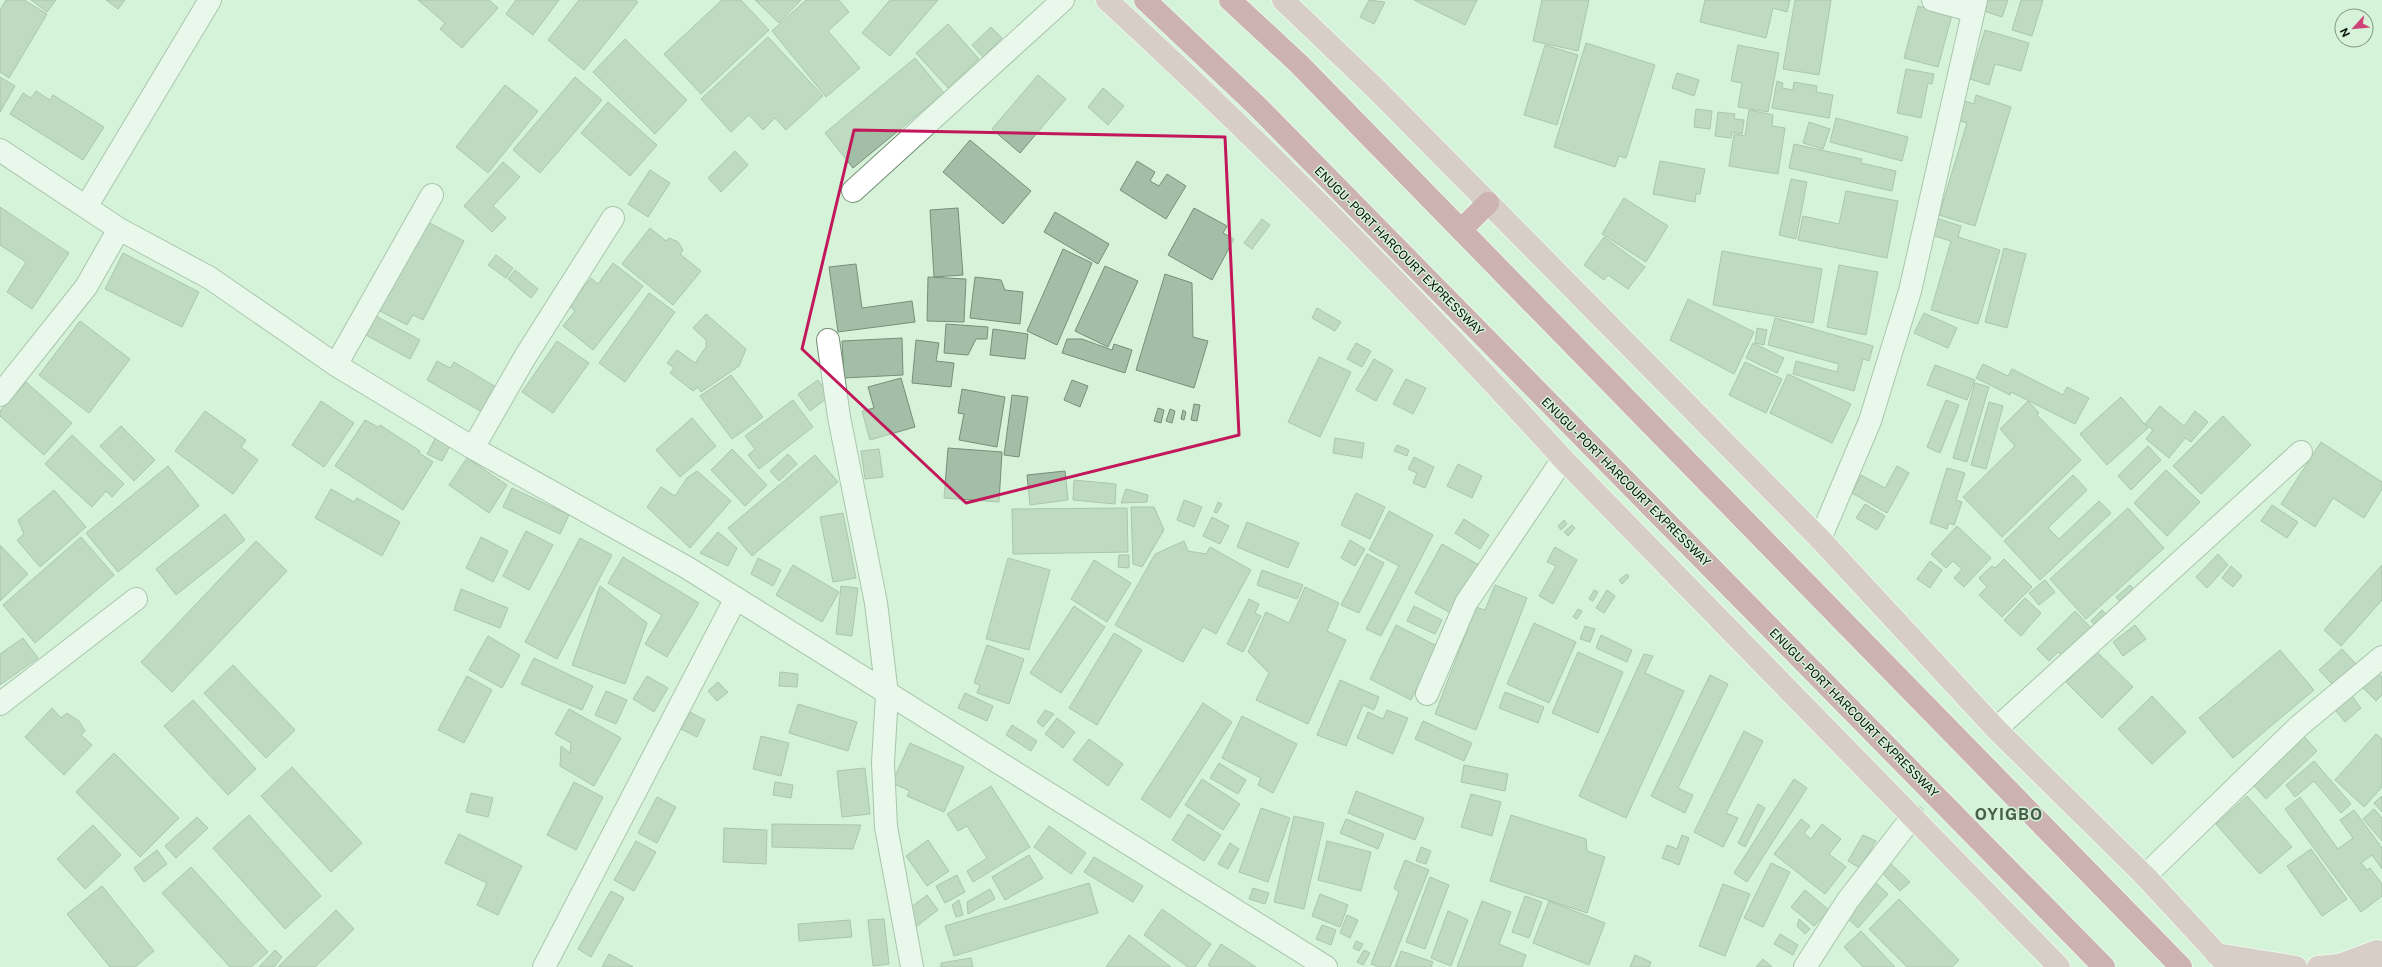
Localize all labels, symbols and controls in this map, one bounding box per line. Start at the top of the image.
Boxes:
north arrow [2334,8,2374,48]
text: N [2338,26,2352,39]
street label: ENUGU - PORT HARCOURT EXPRESSWAY [1312,164,1487,339]
street label: ENUGU - PORT HARCOURT EXPRESSWAY [1539,395,1714,570]
street label: ENUGU - PORT HARCOURT EXPRESSWAY [1767,626,1942,801]
district label: OYIGBO [1975,805,2043,824]

